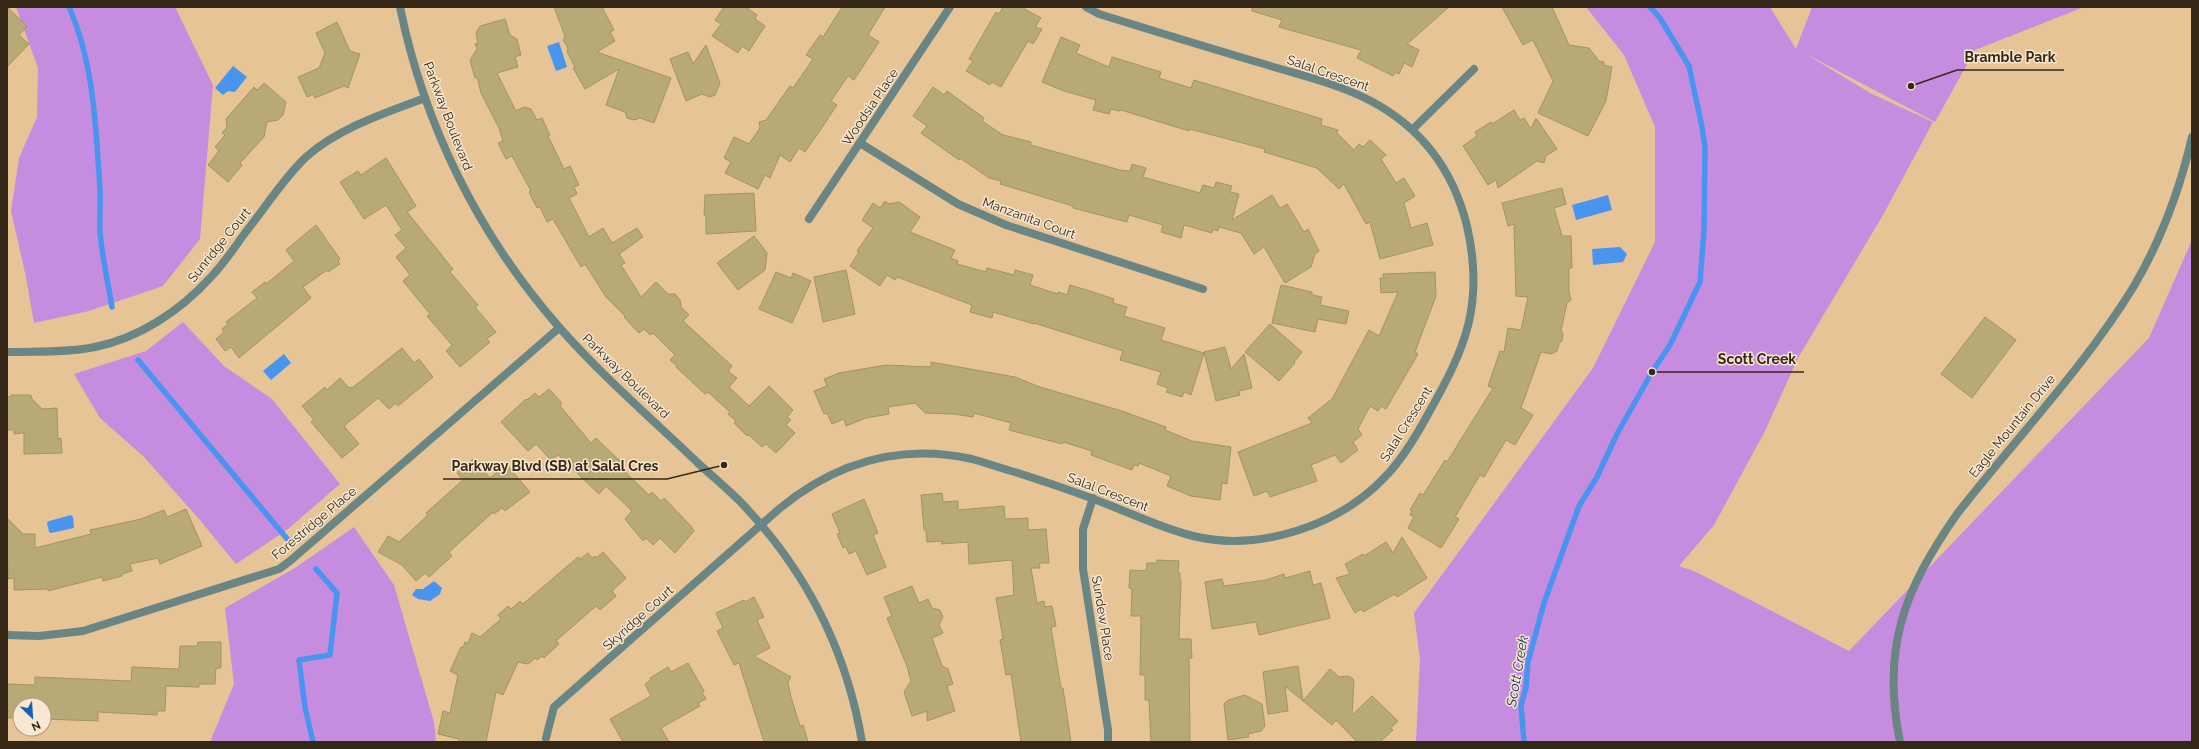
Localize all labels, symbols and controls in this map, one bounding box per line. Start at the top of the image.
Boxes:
callout: Bramble Park [1957,44,2064,70]
text: Bramble Park [1965,49,2056,65]
street label: Salal Crescent [1285,52,1372,94]
street label: Parkway Boulevard [420,60,476,172]
street label: Woodsia Place [839,66,901,148]
street label: Manzanita Court [980,194,1078,242]
street label: Sunridge Court [185,204,254,285]
street label: Parkway Boulevard [579,331,673,421]
callout: Scott Creek [1710,346,1804,372]
text: Scott Creek [1718,351,1796,367]
street label: Eagle Mountain Drive [1966,371,2058,480]
street label: Salal Crescent [1377,383,1435,464]
callout: Parkway Blvd (SB) at Salal Cres [443,453,667,479]
text: Parkway Blvd (SB) at Salal Cres [452,458,659,474]
street label: Salal Crescent [1065,470,1151,515]
street label: Forestridge Place [269,483,359,563]
street label: Sundew Place [1089,575,1117,662]
street label: Skyridge Court [600,582,677,654]
water label: Scott Creek [1503,634,1531,709]
north arrow [12,697,52,737]
text: N [29,718,43,733]

